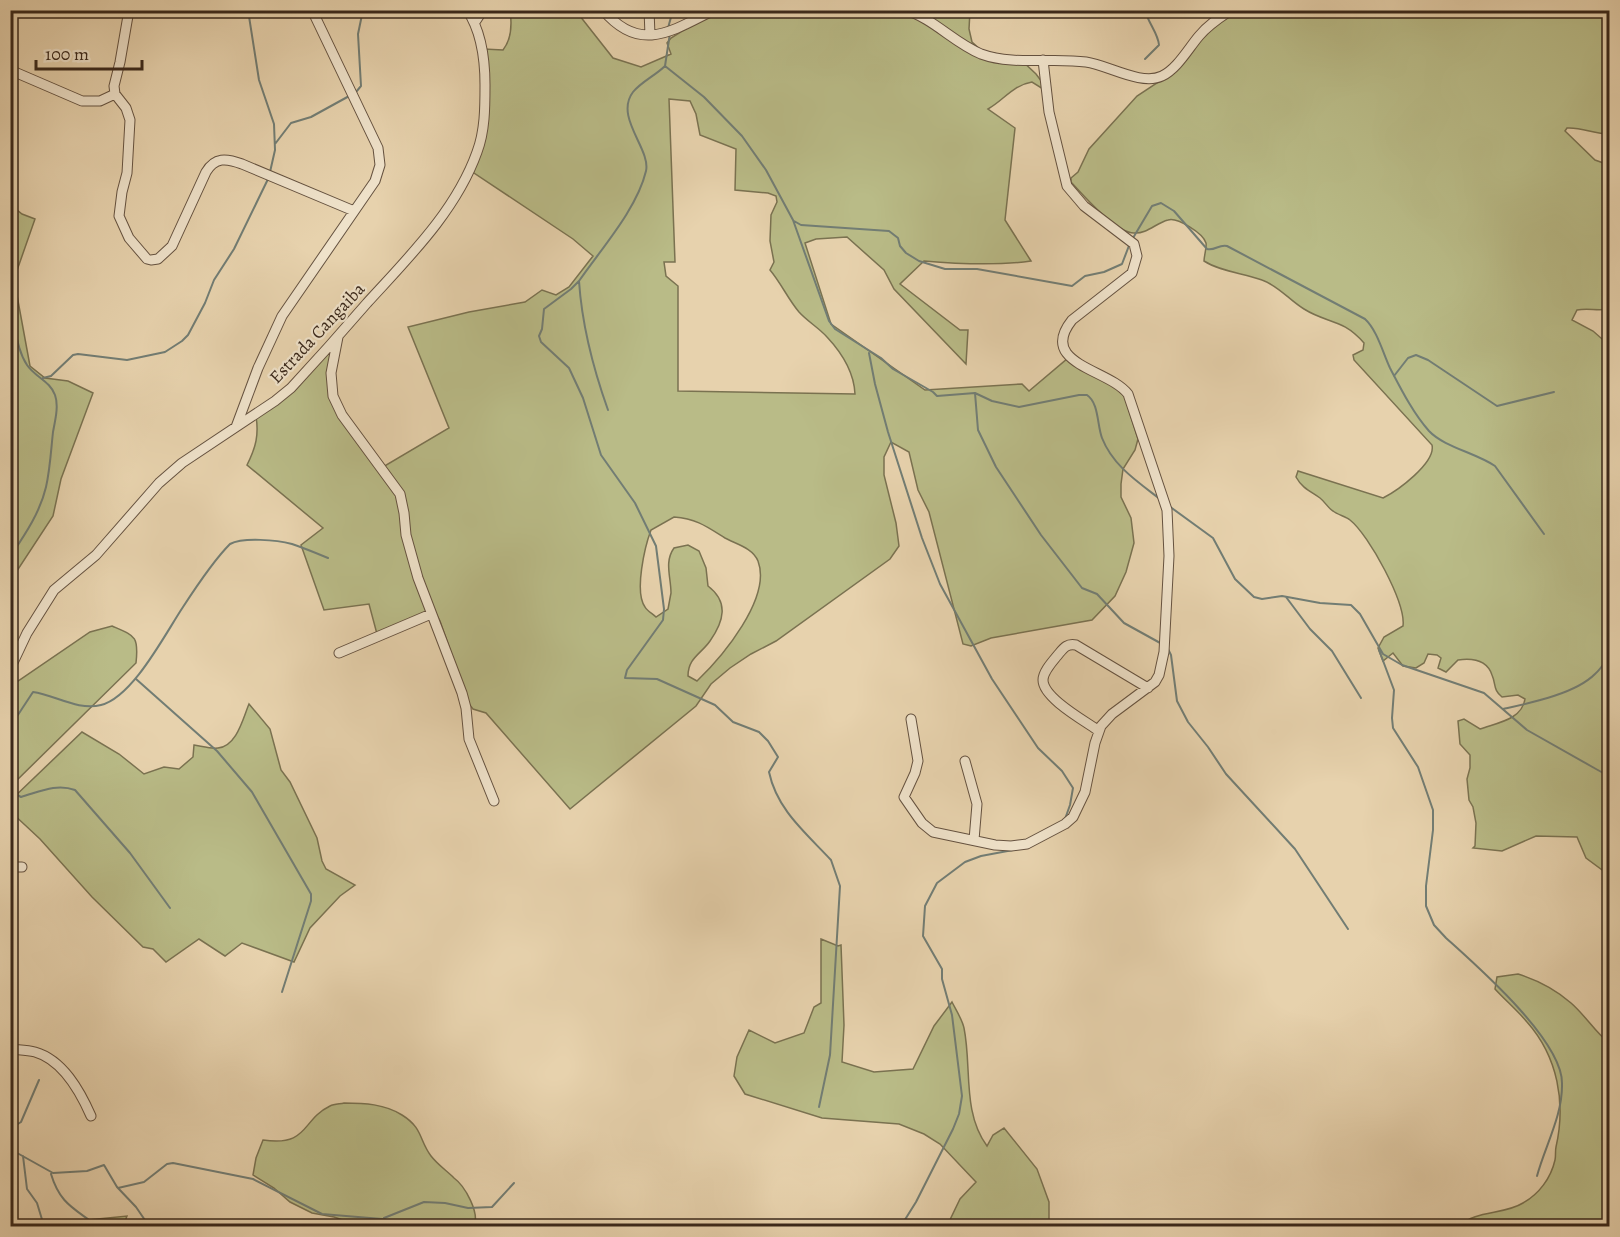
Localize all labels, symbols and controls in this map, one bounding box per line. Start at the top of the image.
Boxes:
scale bar [36,33,142,71]
text: 100 m [45,42,89,66]
street label: Estrada Cangaiba [264,277,370,389]

